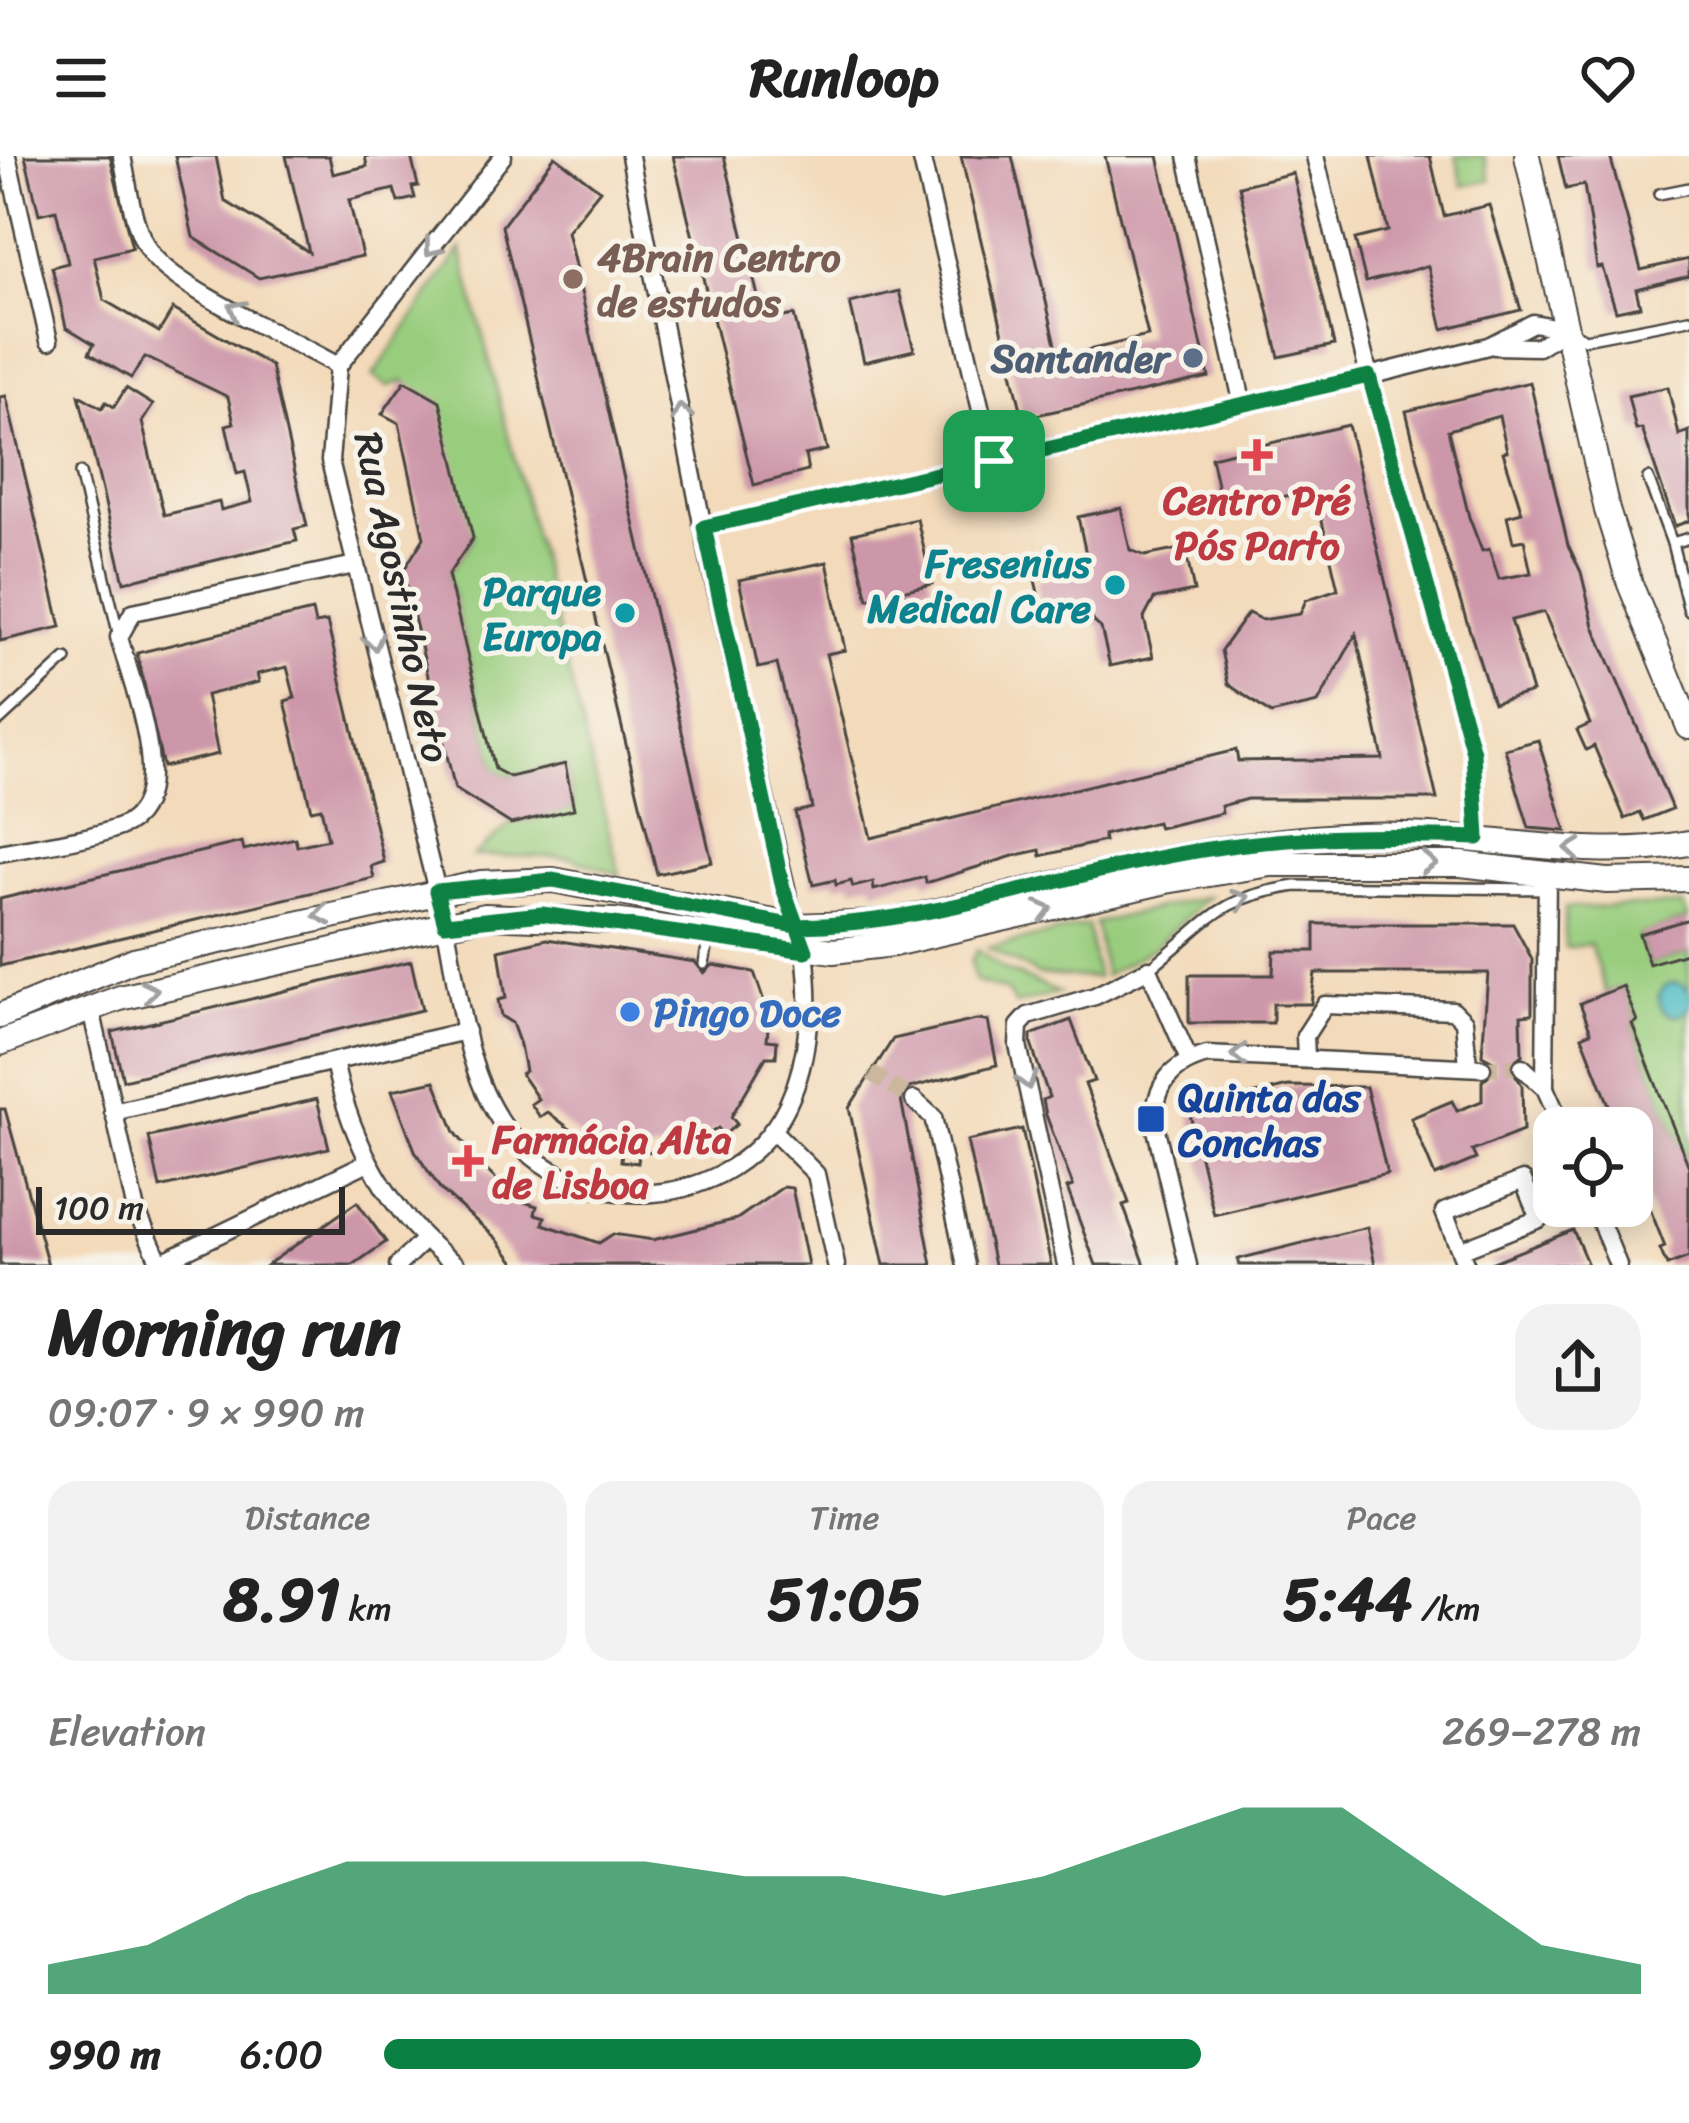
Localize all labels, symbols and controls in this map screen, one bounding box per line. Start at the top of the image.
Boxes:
text: Runloop [750,30,939,126]
icon: menu [48,45,114,111]
icon: heart [1575,45,1641,111]
place label: 4Brain Centro de estudos [597,223,841,337]
one-way arrow [424,235,446,257]
marker: 4Brain Centro de estudos [560,266,586,292]
one-way arrow [228,300,249,323]
place label: Santander [990,324,1172,393]
marker: Santander [1180,345,1206,371]
one-way arrow [670,403,695,423]
pin [943,410,1045,512]
street label: Rua Agostinho Neto [334,426,471,769]
icon: arrive [961,428,1027,494]
marker: Centro Pré Pós Parto [1241,439,1273,471]
place label: Centro Pré Pós Parto [1162,466,1351,580]
place label: Fresenius Medical Care [867,529,1092,643]
place label: Parque Europa [482,557,601,671]
marker: Fresenius Medical Care [1102,572,1128,598]
marker: Parque Europa [612,600,638,626]
one-way arrow [360,631,385,652]
one-way arrow [1563,837,1582,862]
one-way arrow [1420,849,1439,875]
one-way arrow [1229,888,1250,913]
one-way arrow [1034,899,1054,924]
one-way arrow [313,902,333,927]
place label: Pingo Doce [654,978,841,1047]
one-way arrow [139,979,159,1004]
marker: Pingo Doce [617,999,643,1025]
one-way arrow [1229,1042,1247,1068]
place label: Quinta das Conchas [1177,1063,1362,1177]
one-way arrow [1013,1071,1038,1091]
marker: Quinta das Conchas [1135,1103,1167,1135]
place label: Farmácia Alta de Lisboa [491,1105,732,1219]
map controls [1533,1107,1653,1227]
button: locate [1533,1107,1653,1227]
marker: Farmácia Alta de Lisboa [455,1148,481,1174]
text: 100 m [54,1179,144,1237]
scale bar [36,1181,345,1234]
text: Morning run [48,1274,401,1391]
button: share [1515,1304,1641,1430]
text: 09:07 · 9 × 990 m [48,1378,365,1447]
text: Distance [245,1489,370,1547]
text: Time [810,1489,879,1547]
text: Pace [1346,1489,1417,1547]
text: 8.91 [223,1547,340,1653]
text: 51:05 [767,1547,922,1653]
text: 5:44 [1283,1547,1412,1653]
text: km [340,1580,392,1638]
text: /km [1412,1580,1480,1638]
text: Elevation [48,1697,206,1766]
text: 269–278 m [1442,1697,1641,1766]
text: 990 m [48,2020,161,2089]
text: 6:00 [240,2020,323,2089]

